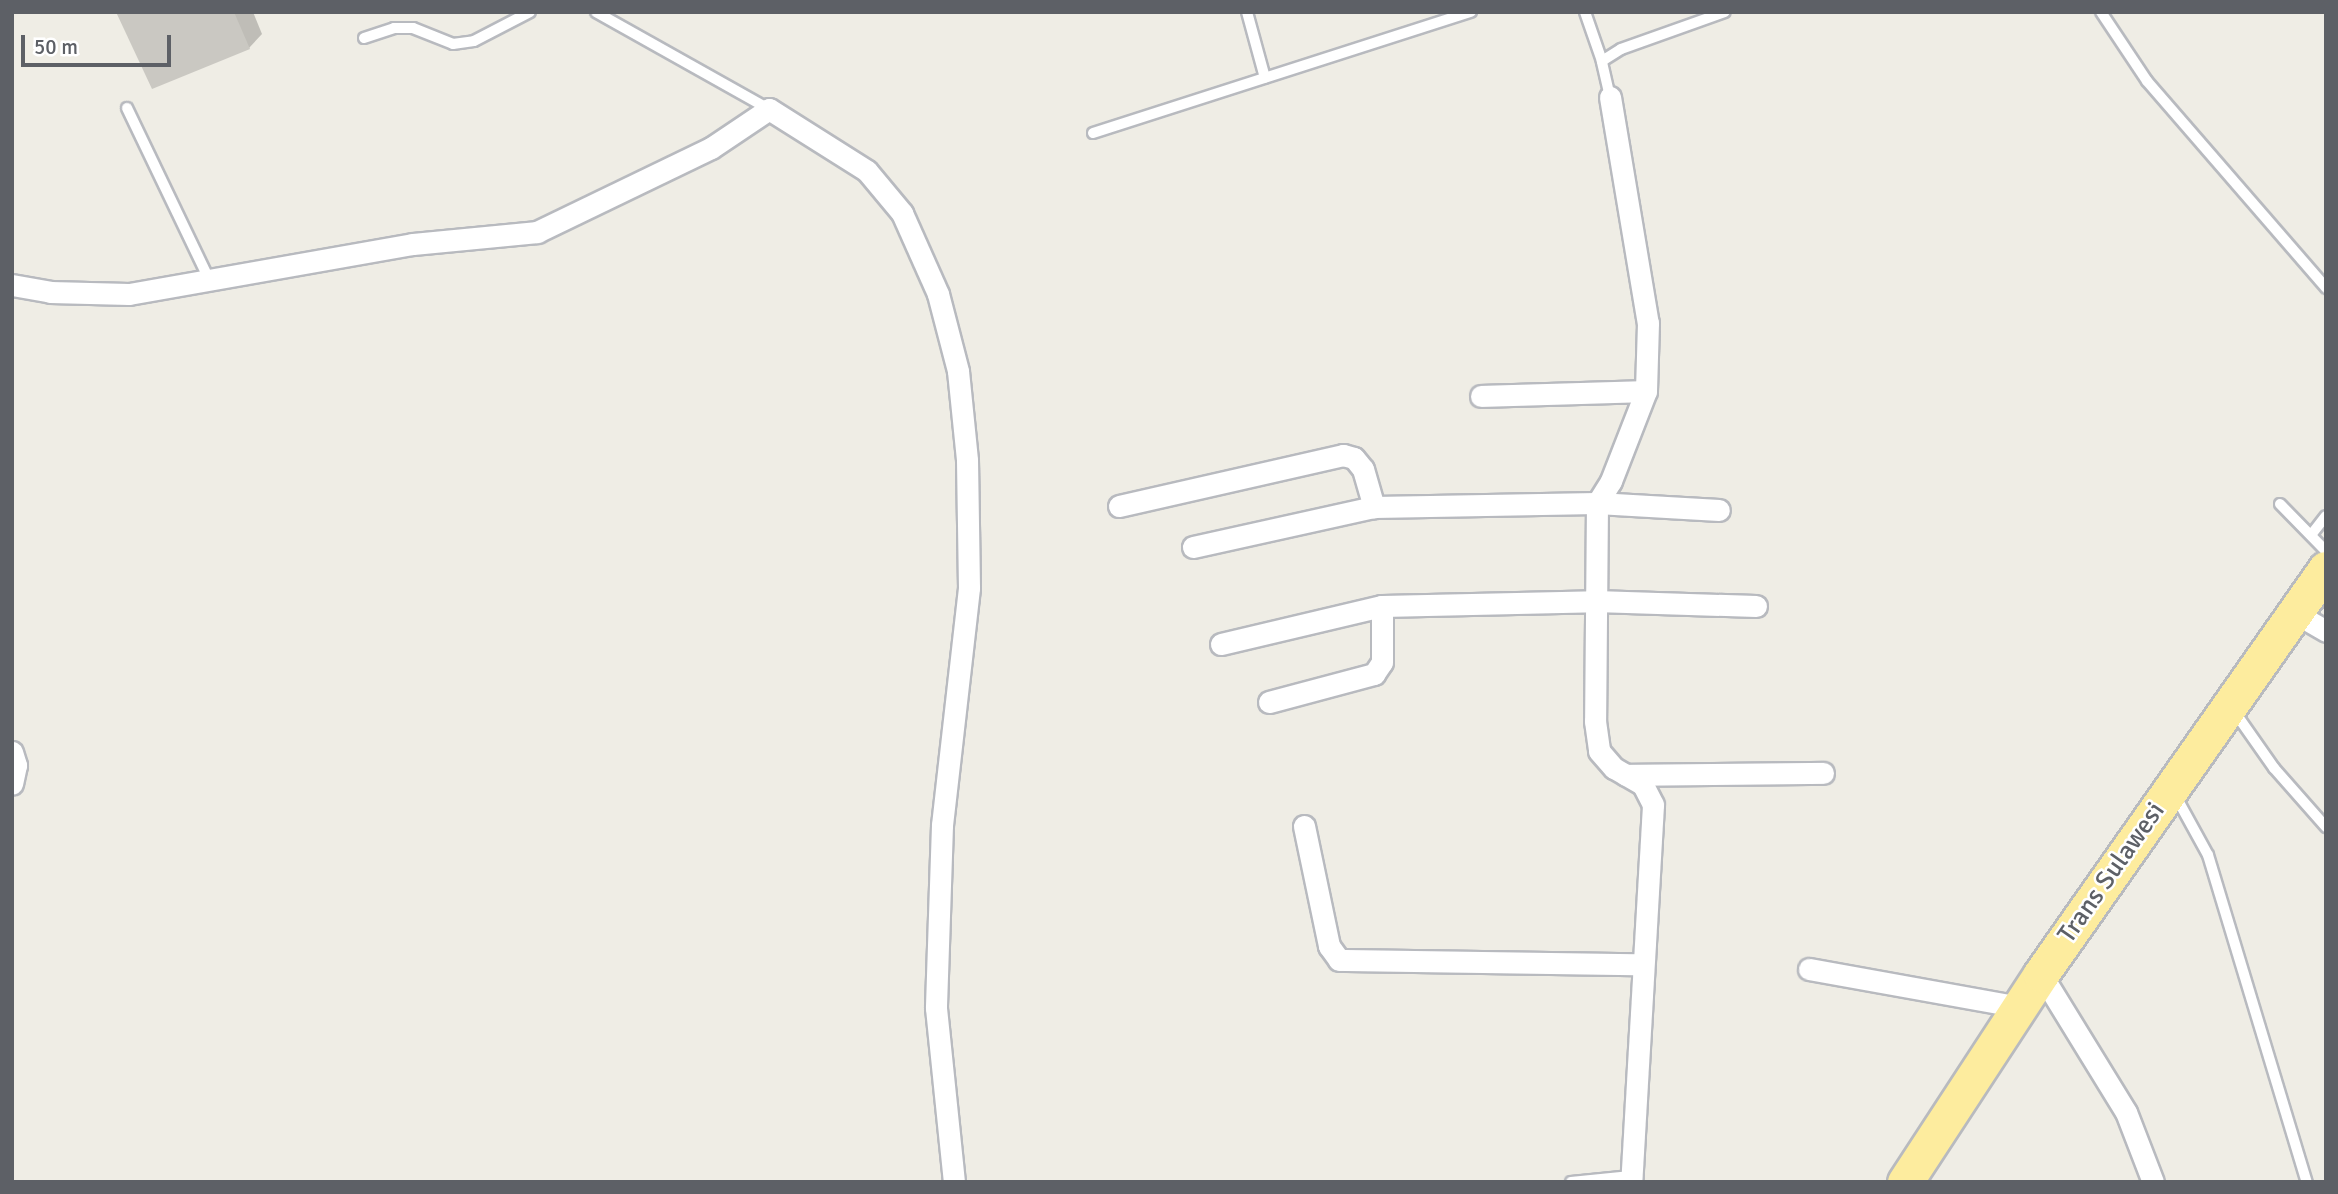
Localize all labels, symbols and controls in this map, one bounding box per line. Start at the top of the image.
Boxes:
scale bar [24,21,175,65]
text: 50 m [34,34,78,60]
street label: Trans Sulawesi [2052,797,2172,949]

